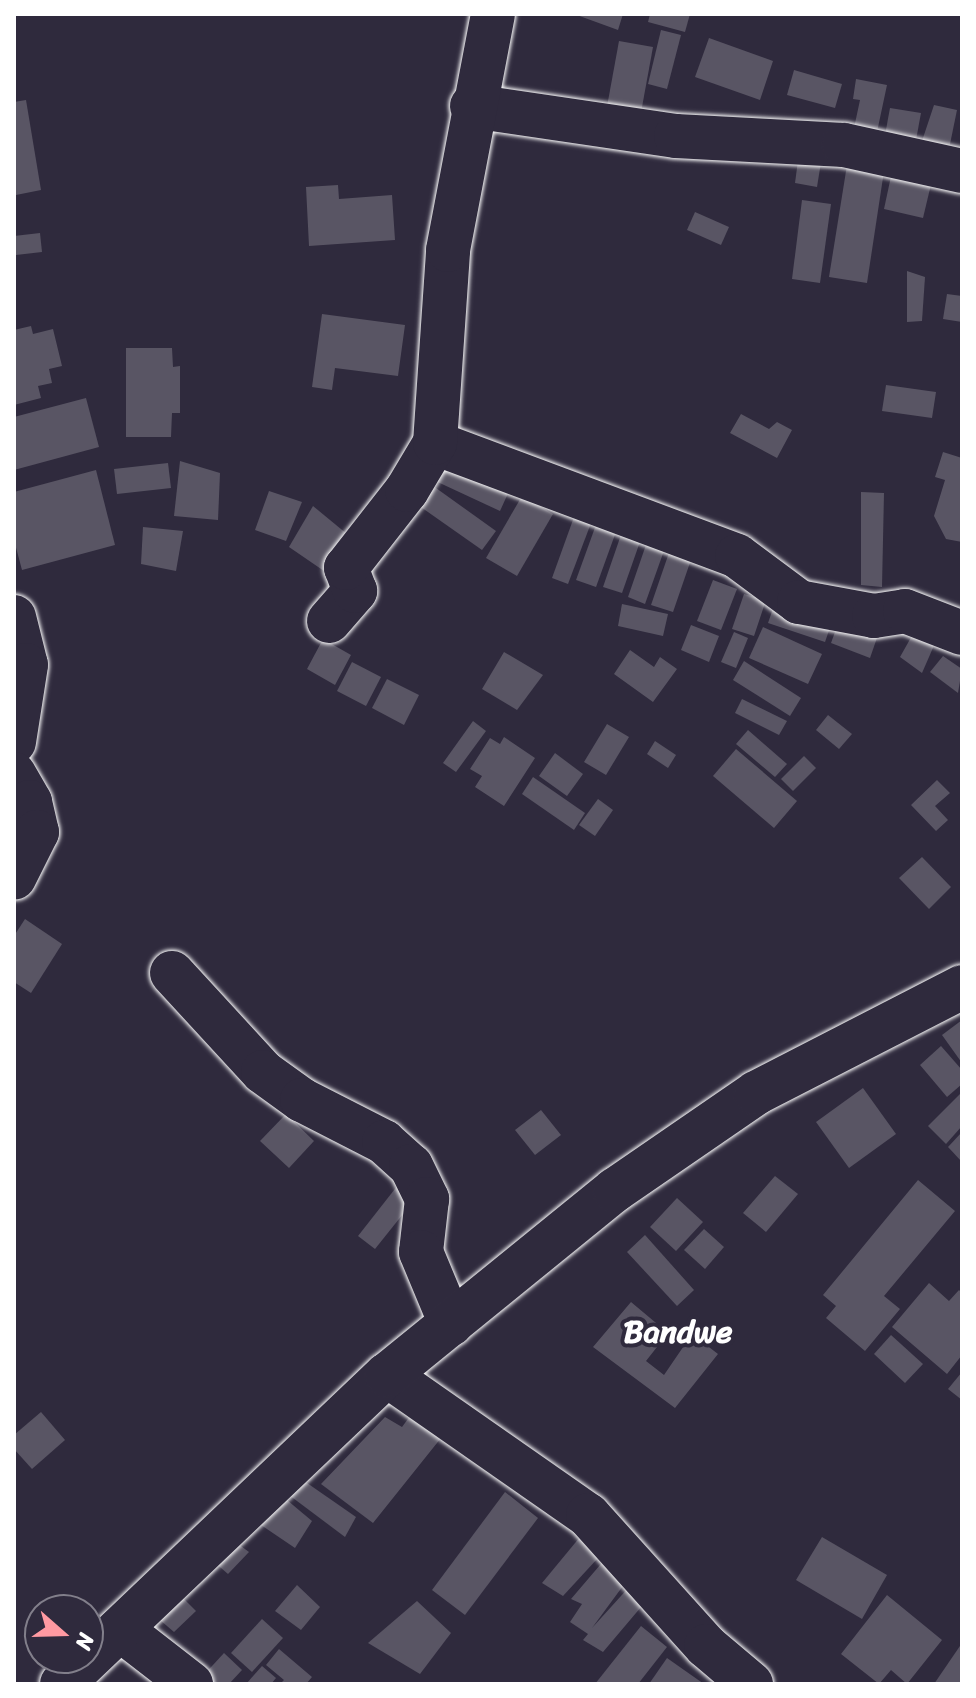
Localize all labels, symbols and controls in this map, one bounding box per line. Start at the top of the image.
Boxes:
district label: Bandwe [624,1313,732,1351]
north arrow [24,1594,104,1674]
text: N [64,1628,106,1656]

